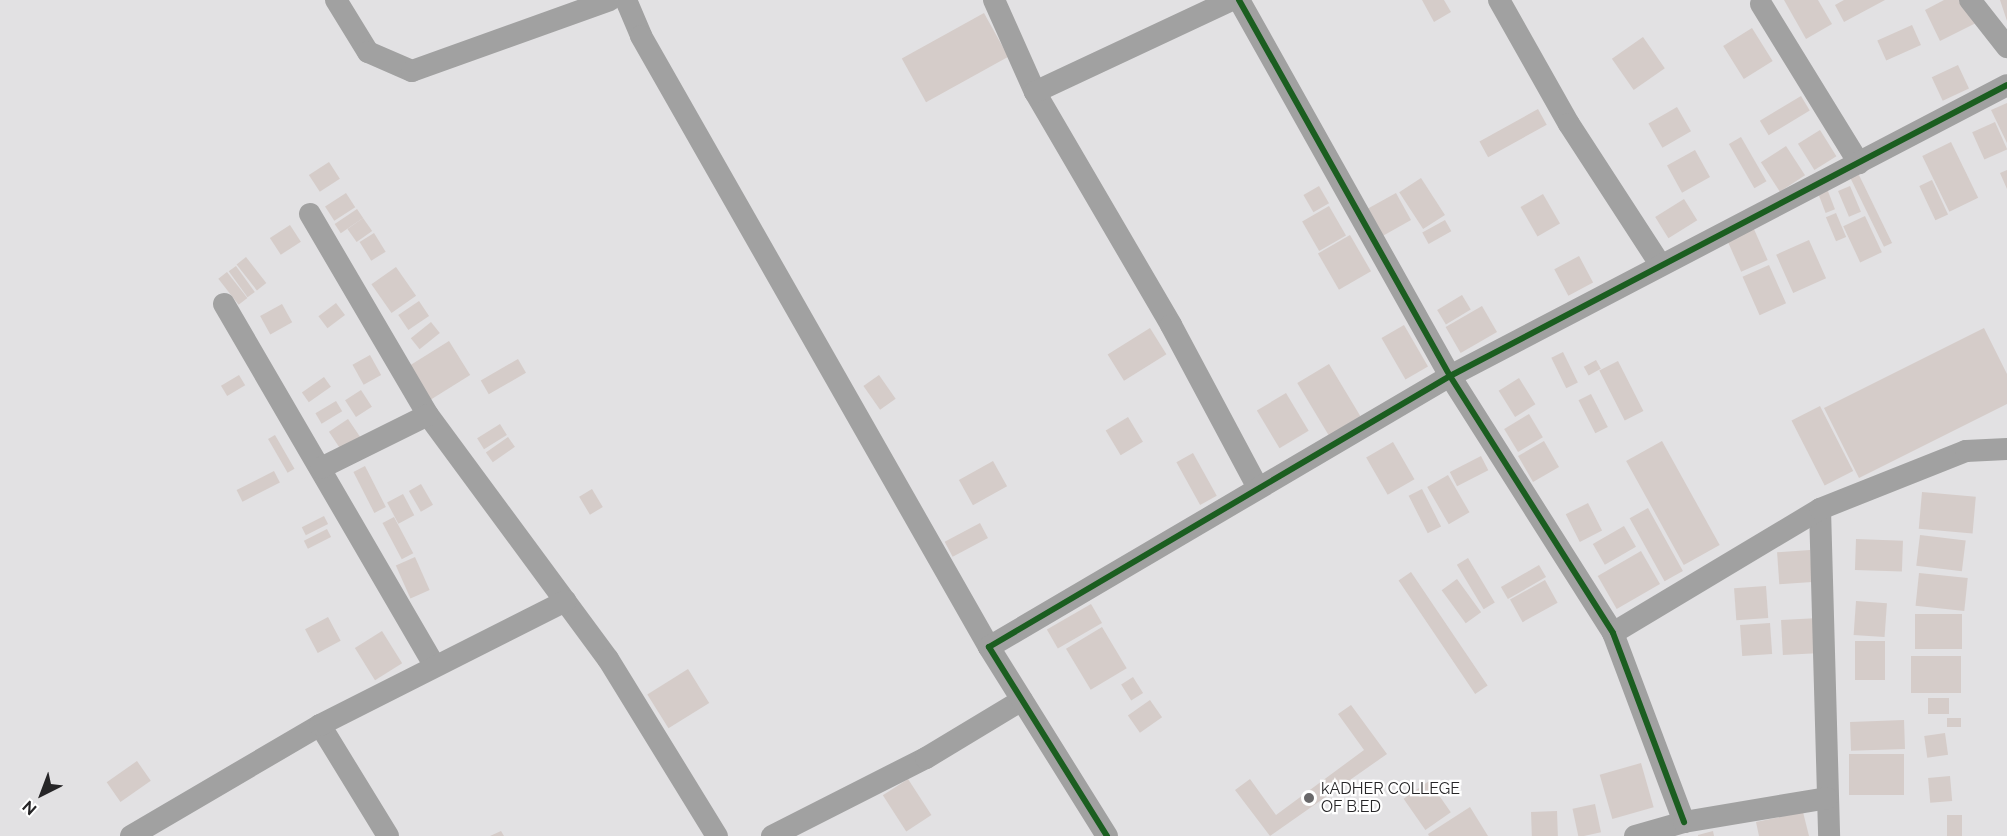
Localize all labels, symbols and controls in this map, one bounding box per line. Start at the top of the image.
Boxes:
north arrow [12,764,72,824]
place label: kADHER COLLEGE OF B.ED [1321,779,1460,817]
marker: kADHER COLLEGE OF B.ED [1302,791,1316,805]
text: N [19,797,41,819]

